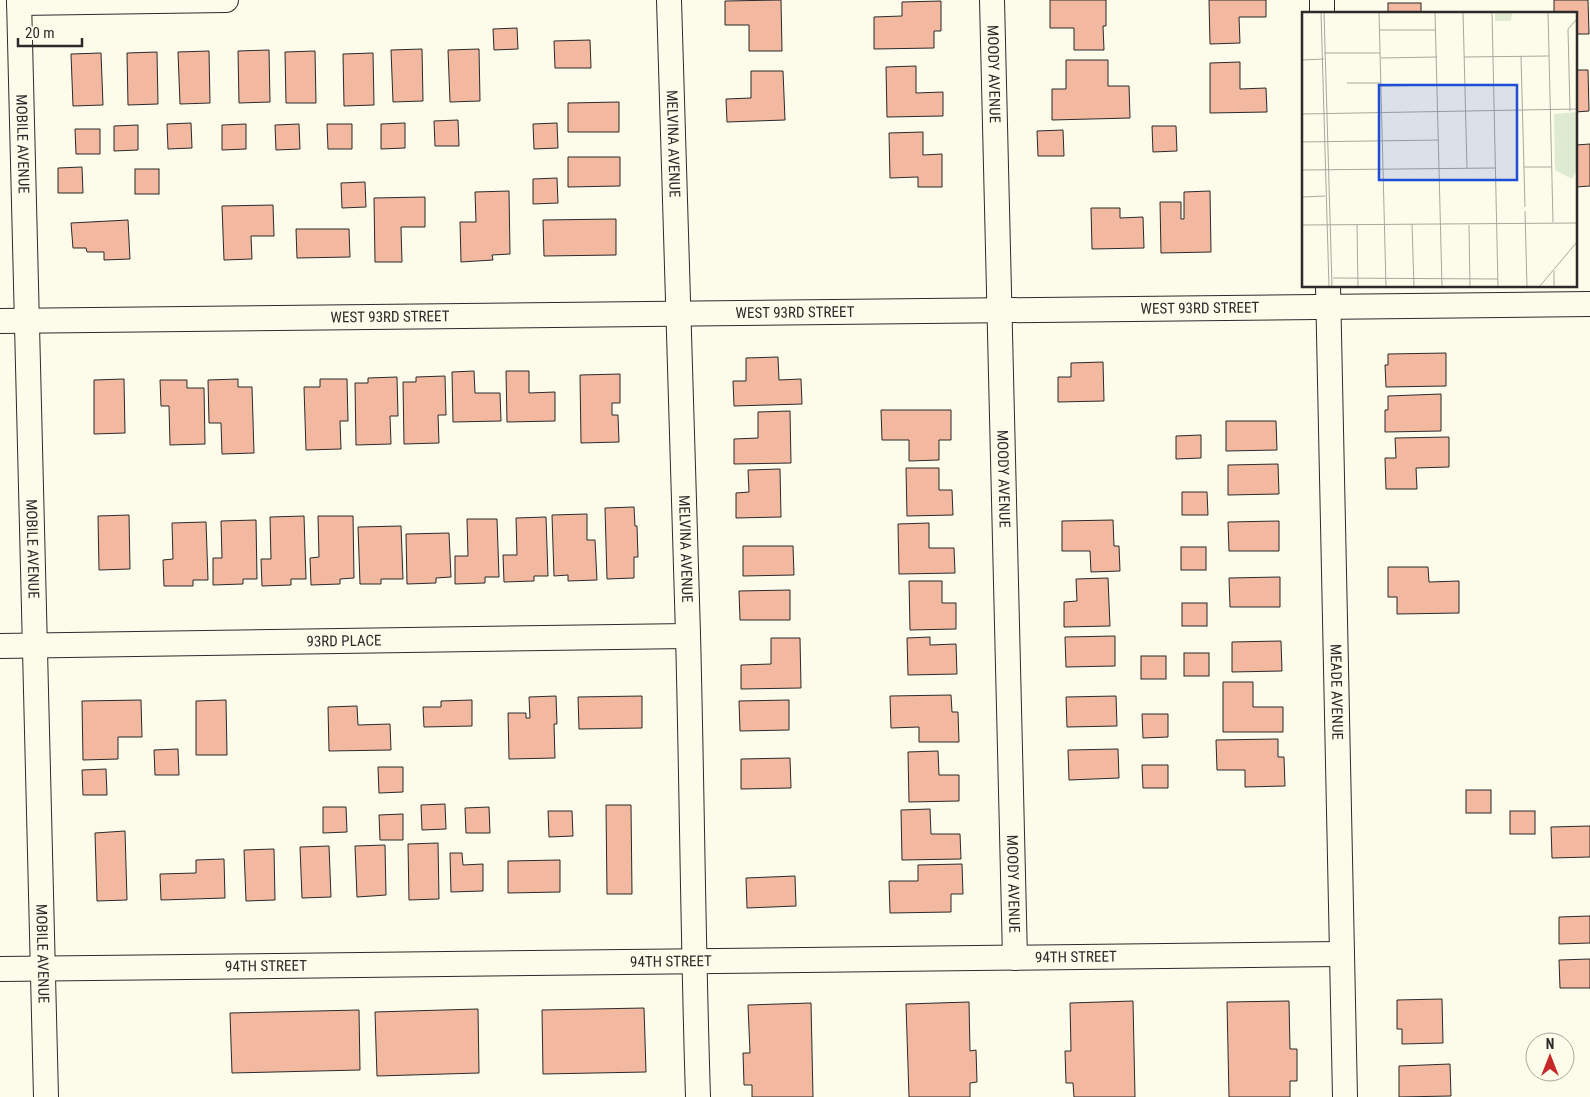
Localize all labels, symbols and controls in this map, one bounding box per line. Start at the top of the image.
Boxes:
inset map [1302,12,1578,288]
scale bar [18,15,81,47]
text: 20 m [25,24,55,42]
street label: MOODY AVENUE [984,25,1004,123]
street label: MELVINA AVENUE [663,90,684,198]
street label: MOBILE AVENUE [12,94,33,194]
street label: WEST 93RD STREET [1140,299,1260,318]
street label: WEST 93RD STREET [735,303,855,322]
street label: WEST 93RD STREET [330,307,450,326]
street label: MOODY AVENUE [993,430,1014,528]
street label: MELVINA AVENUE [675,495,696,603]
street label: MOBILE AVENUE [22,499,43,599]
street label: 93RD PLACE [306,631,382,651]
street label: MEADE AVENUE [1327,644,1347,740]
street label: MOODY AVENUE [1003,834,1023,933]
street label: MOBILE AVENUE [32,904,53,1004]
street label: 94TH STREET [1035,948,1117,966]
street label: 94TH STREET [630,952,712,971]
street label: 94TH STREET [225,957,307,975]
north arrow [1525,1032,1575,1082]
text: N [1546,1036,1554,1052]

